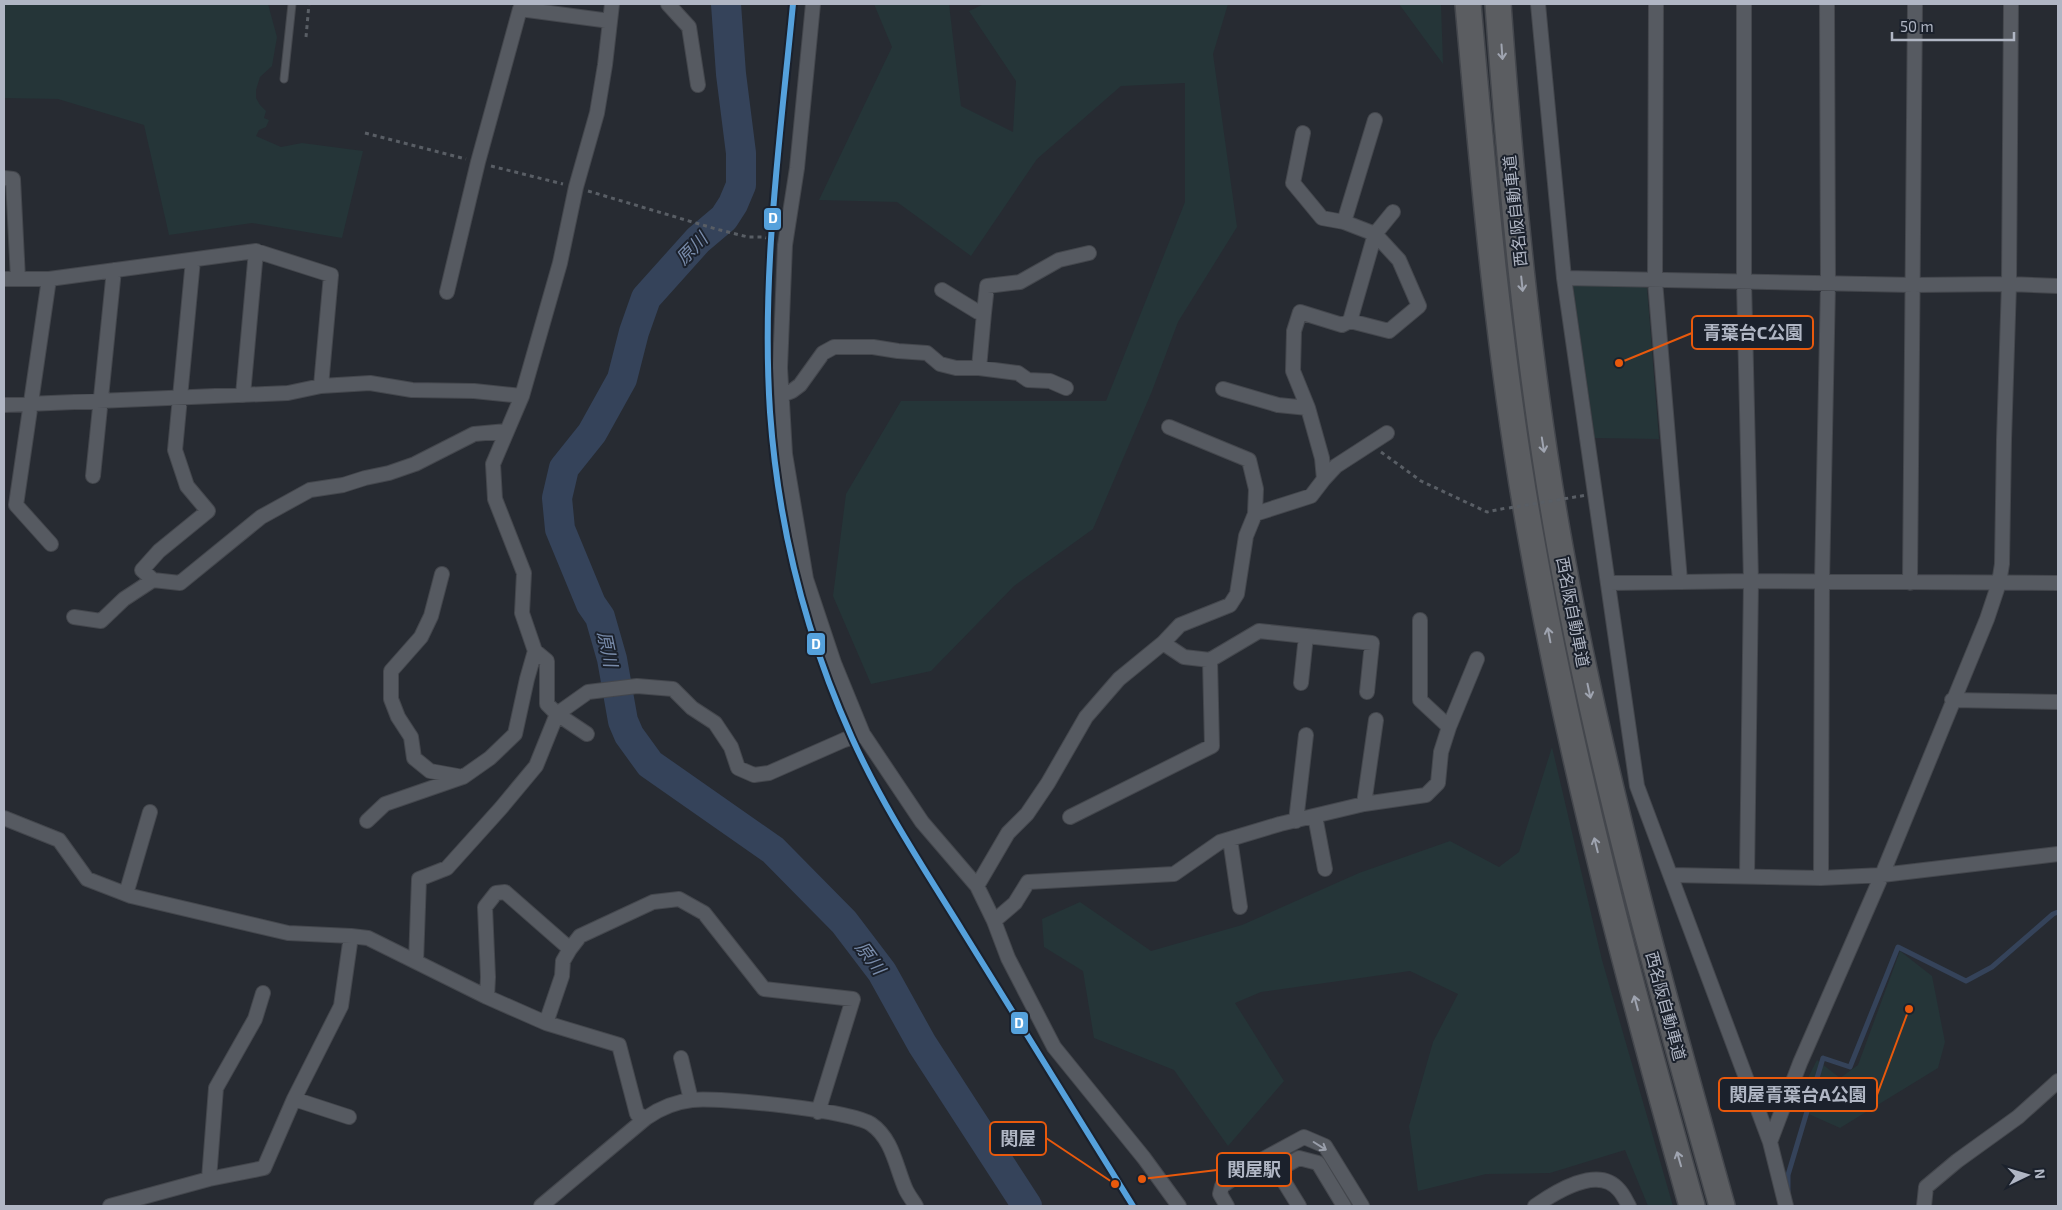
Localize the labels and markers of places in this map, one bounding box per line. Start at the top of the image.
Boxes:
callout: 青葉台C公園 [1692,316,1813,349]
callout: 関屋青葉台A公園 [1719,1078,1877,1111]
callout: 関屋 [990,1122,1046,1155]
callout: 関屋駅 [1217,1153,1291,1186]

